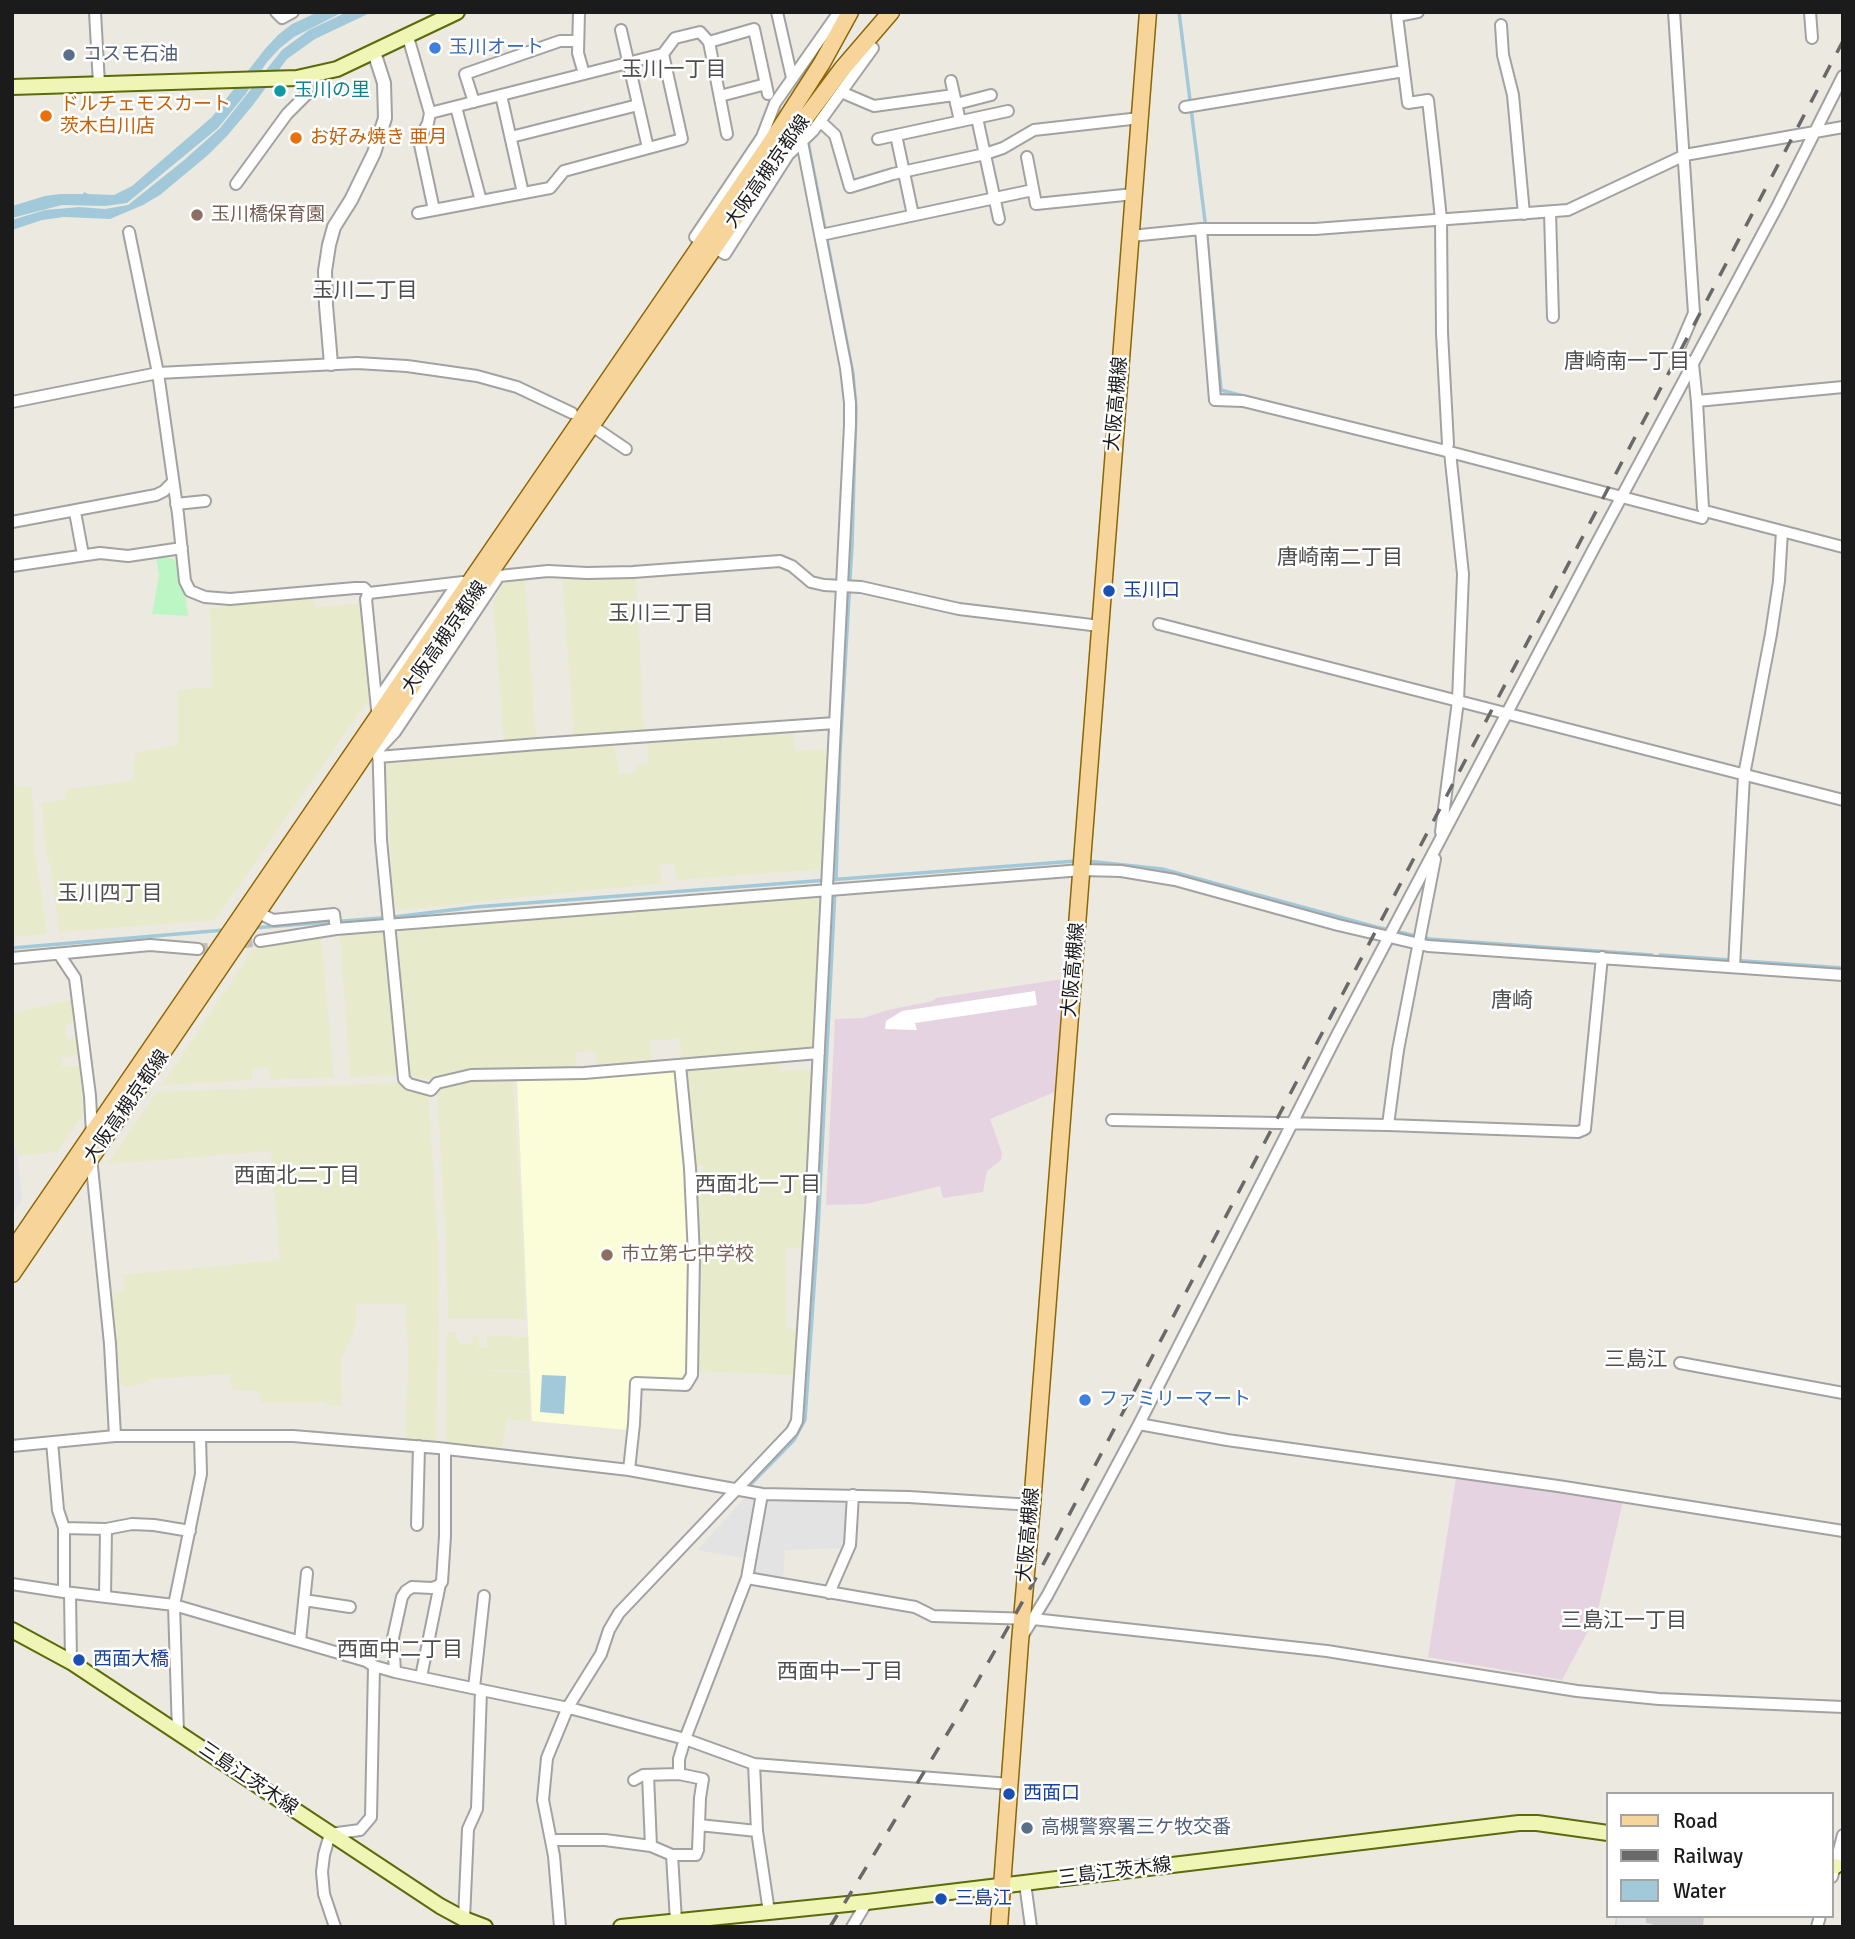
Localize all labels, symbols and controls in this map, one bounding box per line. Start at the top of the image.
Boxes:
place label: 玉川オート [449,37,544,59]
marker: 玉川オート [427,40,443,56]
place label: コスモ石油 [83,44,178,66]
marker: コスモ石油 [61,47,77,63]
district label: 玉川一丁目 [622,57,726,83]
place label: 玉川の里 [294,80,370,102]
marker: 玉川の里 [272,83,288,99]
place label: ドルチェモスカート 茨木白川店 [60,94,231,138]
marker: ドルチェモスカート 茨木白川店 [38,108,54,124]
street label: 大阪高槻京都線 [721,111,815,233]
place label: お好み焼き 亜月 [310,127,447,149]
marker: お好み焼き 亜月 [288,130,304,146]
place label: 玉川橋保育園 [211,204,325,226]
marker: 玉川橋保育園 [189,207,205,223]
district label: 玉川二丁目 [313,278,417,304]
district label: 唐崎南一丁目 [1564,349,1690,375]
street label: 大阪高槻線 [1102,356,1132,452]
district label: 唐崎南二丁目 [1277,545,1403,571]
street label: 大阪高槻京都線 [398,577,492,699]
place label: 玉川口 [1123,580,1180,602]
marker: 玉川口 [1101,583,1117,599]
district label: 玉川三丁目 [609,601,713,627]
district label: 玉川四丁目 [58,881,162,907]
street label: 大阪高槻線 [1059,922,1089,1018]
district label: 唐崎 [1491,988,1533,1014]
street label: 大阪高槻京都線 [80,1046,174,1168]
district label: 西面北二丁目 [234,1163,360,1189]
district label: 西面北一丁目 [695,1172,821,1198]
place label: 市立第七中学校 [621,1244,754,1266]
marker: 市立第七中学校 [599,1247,615,1263]
district label: 三島江 [1605,1347,1667,1373]
place label: ファミリーマート [1099,1389,1251,1411]
marker: ファミリーマート [1077,1392,1093,1408]
street label: 大阪高槻線 [1014,1487,1044,1583]
district label: 三島江一丁目 [1561,1608,1687,1634]
district label: 西面中二丁目 [337,1637,463,1663]
place label: 西面大橋 [93,1649,169,1671]
marker: 西面大橋 [71,1652,87,1668]
district label: 西面中一丁目 [777,1659,903,1685]
street label: 三島江茨木線 [194,1738,302,1820]
place label: 西面口 [1023,1783,1080,1805]
marker: 西面口 [1001,1786,1017,1802]
legend [1606,1792,1834,1918]
text: Road [1673,1808,1718,1834]
place label: 高槻警察署三ケ牧交番 [1041,1817,1231,1839]
marker: 高槻警察署三ケ牧交番 [1019,1820,1035,1836]
text: Railway [1673,1843,1743,1869]
street label: 三島江茨木線 [1057,1854,1173,1890]
text: Water [1673,1878,1726,1904]
place label: 三島江 [955,1888,1012,1910]
marker: 三島江 [933,1891,949,1907]

